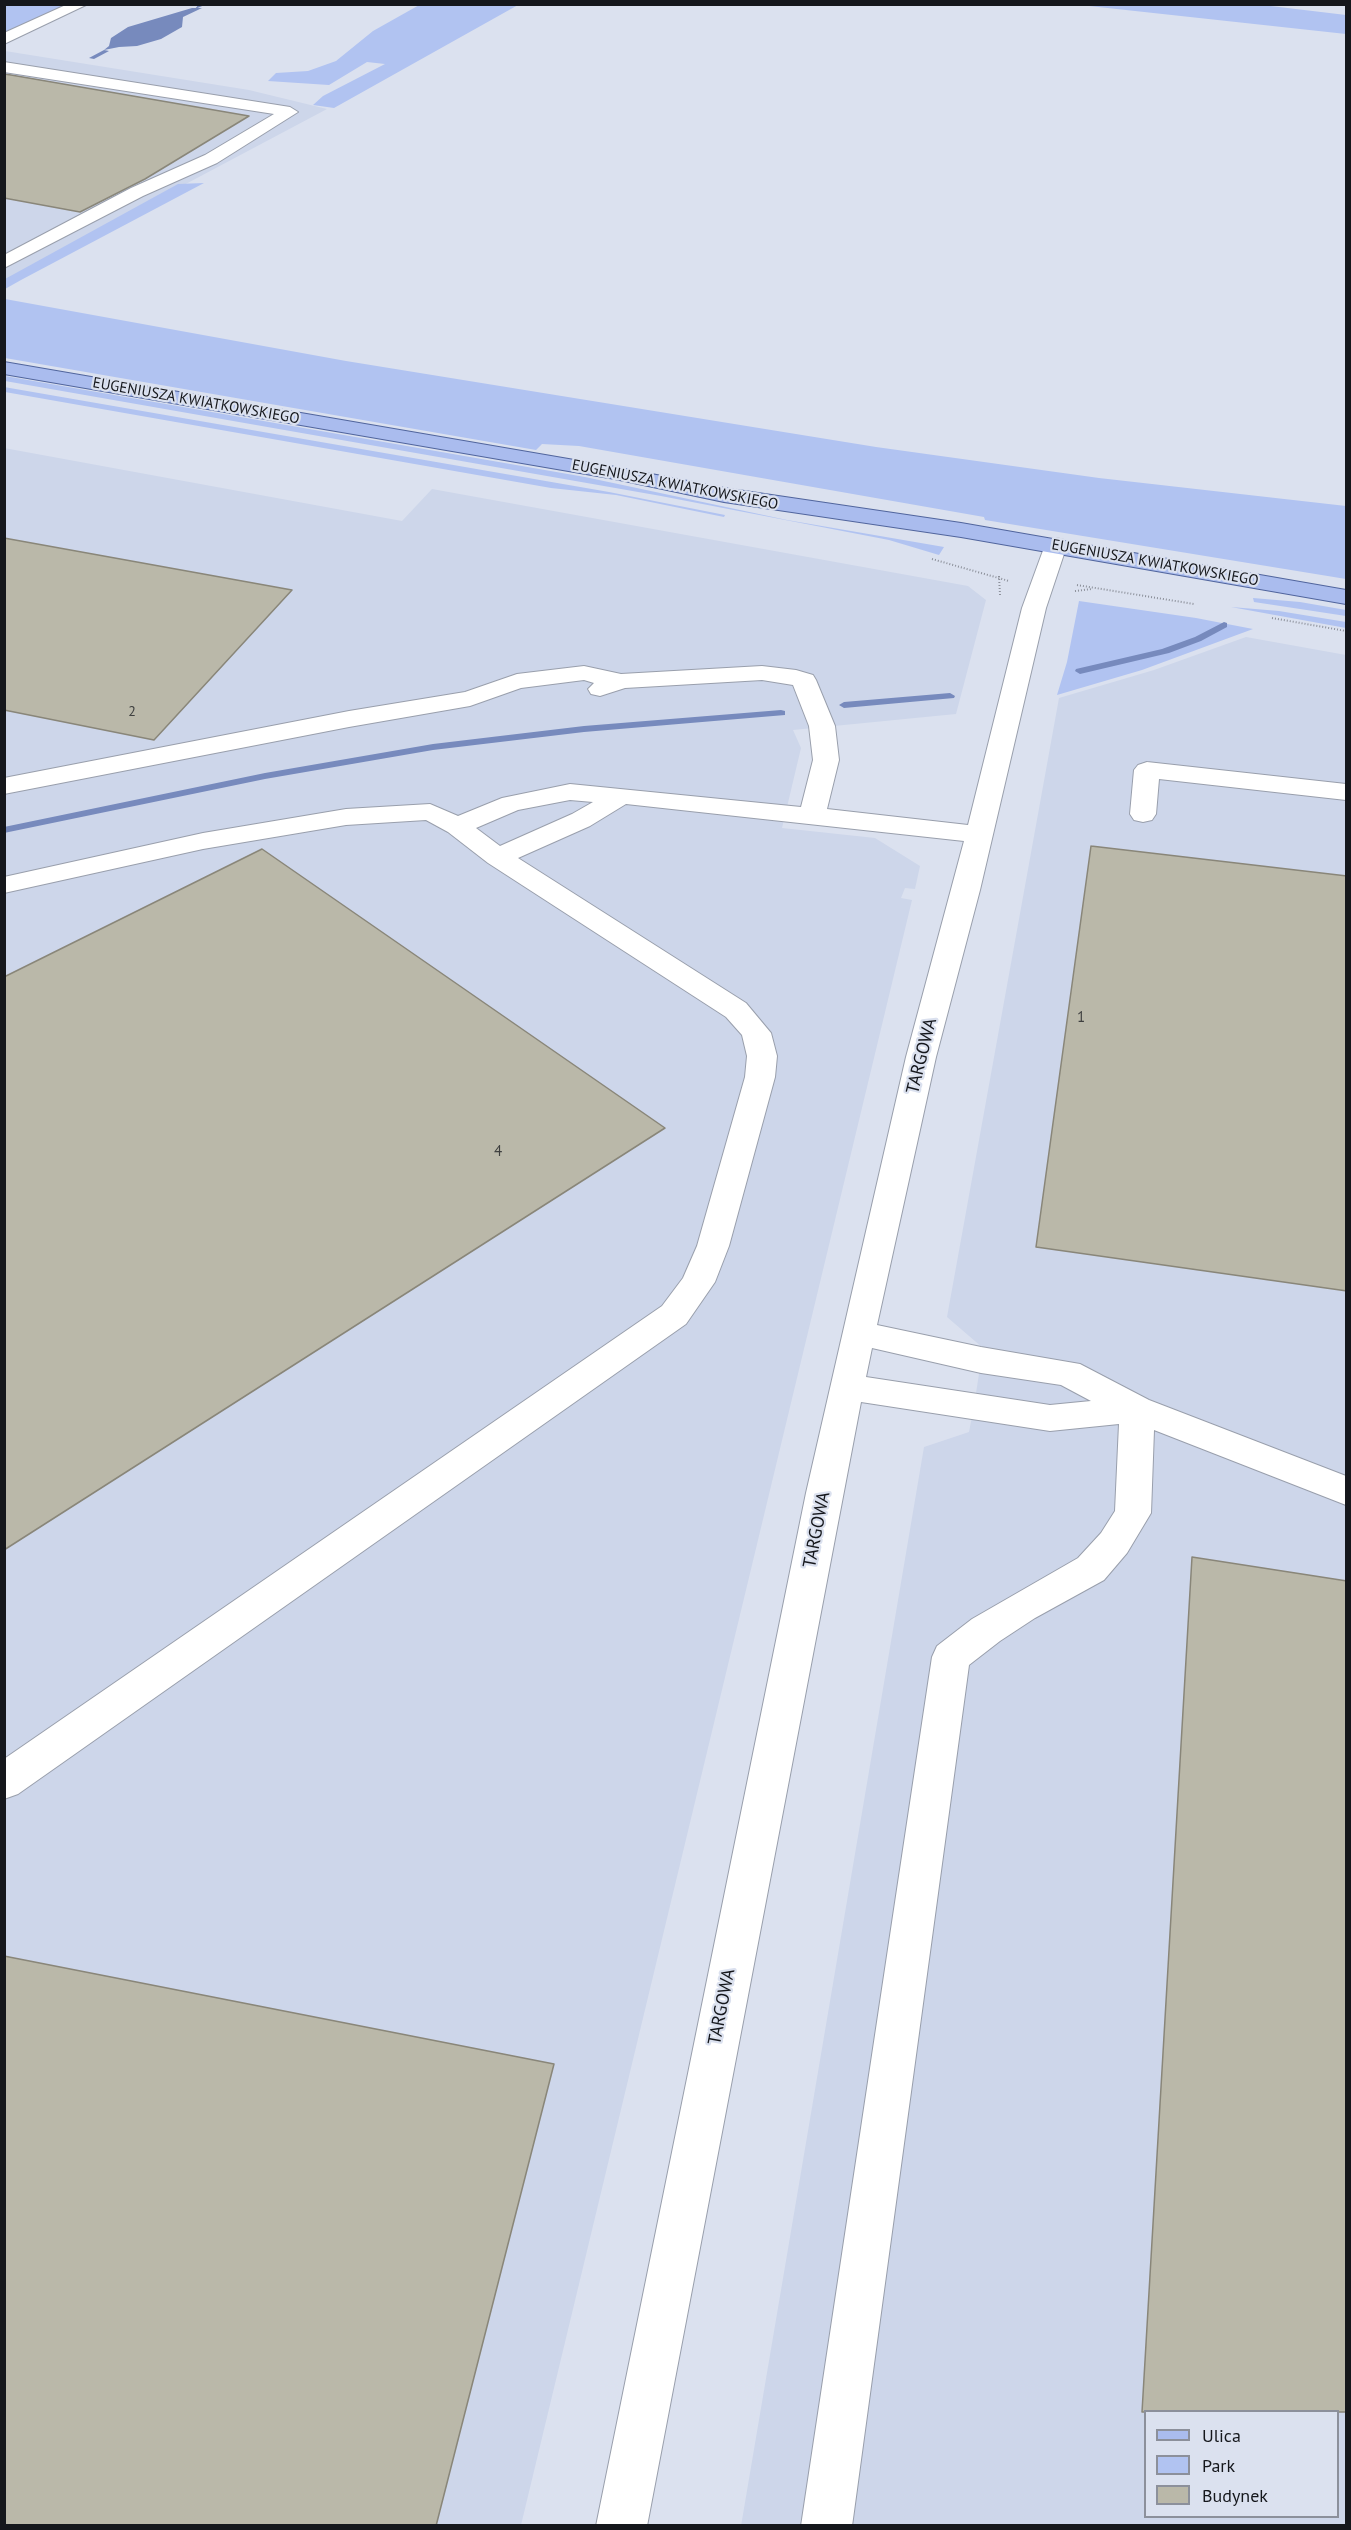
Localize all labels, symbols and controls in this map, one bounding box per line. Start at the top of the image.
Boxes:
street label: EUGENIUSZA KWIATKOWSKIEGO [91,374,301,428]
street label: EUGENIUSZA KWIATKOWSKIEGO [570,456,780,514]
street label: EUGENIUSZA KWIATKOWSKIEGO [1050,536,1260,590]
house number: 2 [128,704,136,720]
house number: 1 [1077,1009,1085,1027]
street label: TARGOWA [902,1016,942,1096]
house number: 4 [494,1143,502,1161]
street label: TARGOWA [799,1490,835,1570]
street label: TARGOWA [704,1967,740,2047]
legend [1144,2410,1339,2518]
text: Ulica [1202,2424,1241,2447]
text: Park [1202,2454,1235,2477]
text: Budynek [1202,2484,1268,2507]

